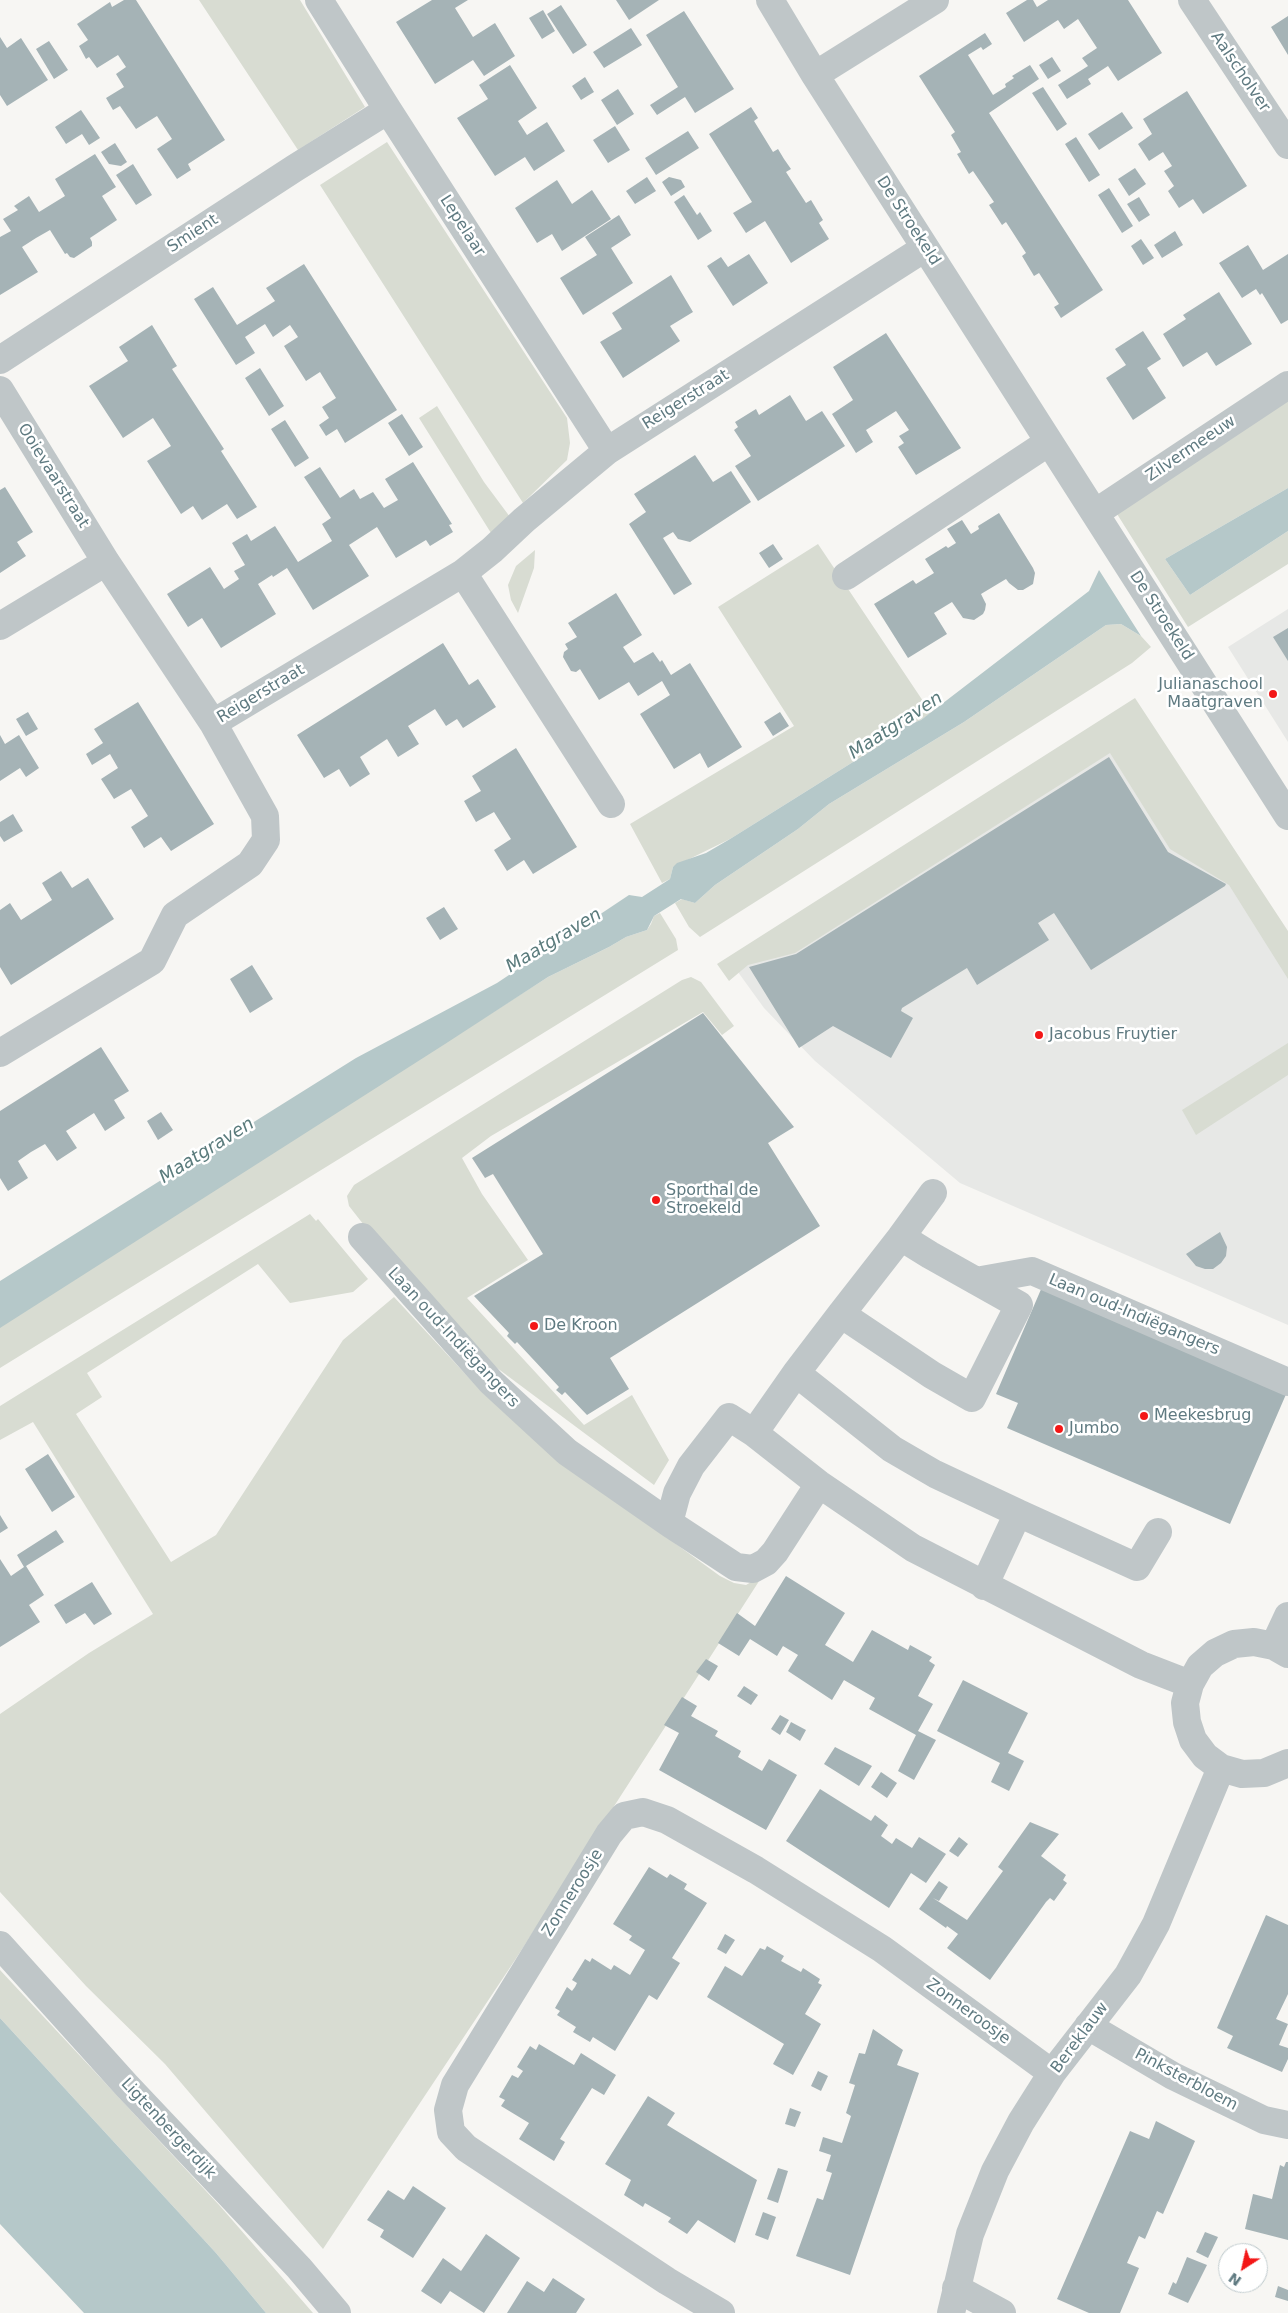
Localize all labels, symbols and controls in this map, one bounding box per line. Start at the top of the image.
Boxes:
street label: Aalscholver [1206,28,1274,116]
street label: De Stroekeld [872,173,944,269]
street label: Lepelaar [435,192,489,260]
street label: Smient [164,211,222,257]
street label: Reigerstraat [639,366,733,434]
street label: Zilvermeeuw [1143,412,1239,486]
street label: Ooievaarstraat [13,420,93,532]
street label: De Stroekeld [1125,568,1197,664]
street label: Reigerstraat [214,660,308,728]
place label: Julianaschool Maatgraven [1158,675,1263,713]
water label: Maatgraven [845,688,947,764]
marker: Julianaschool Maatgraven [1267,688,1279,700]
water label: Maatgraven [502,904,606,978]
place label: Jacobus Fruytier [1049,1025,1177,1045]
marker: Jacobus Fruytier [1033,1029,1045,1041]
water label: Maatgraven [156,1113,258,1189]
place label: Sporthal de Stroekeld [666,1181,758,1219]
marker: Sporthal de Stroekeld [650,1194,662,1206]
street label: Laan oud-Indiëgangers [383,1264,523,1412]
street label: Laan oud-Indiëgangers [1046,1270,1222,1360]
place label: De Kroon [544,1316,618,1336]
marker: De Kroon [528,1320,540,1332]
place label: Meekesbrug [1154,1406,1251,1426]
marker: Meekesbrug [1138,1410,1150,1422]
place label: Jumbo [1069,1419,1119,1439]
marker: Jumbo [1053,1423,1065,1435]
street label: Zonneroosje [539,1846,607,1940]
street label: Zonneroosje [922,1975,1014,2049]
street label: Bereklauw [1047,1999,1113,2077]
street label: Pinksterbloem [1131,2045,1241,2115]
street label: Ligtenbergerdijk [116,2075,220,2183]
north arrow [1218,2243,1268,2293]
text: N [1226,2270,1244,2289]

